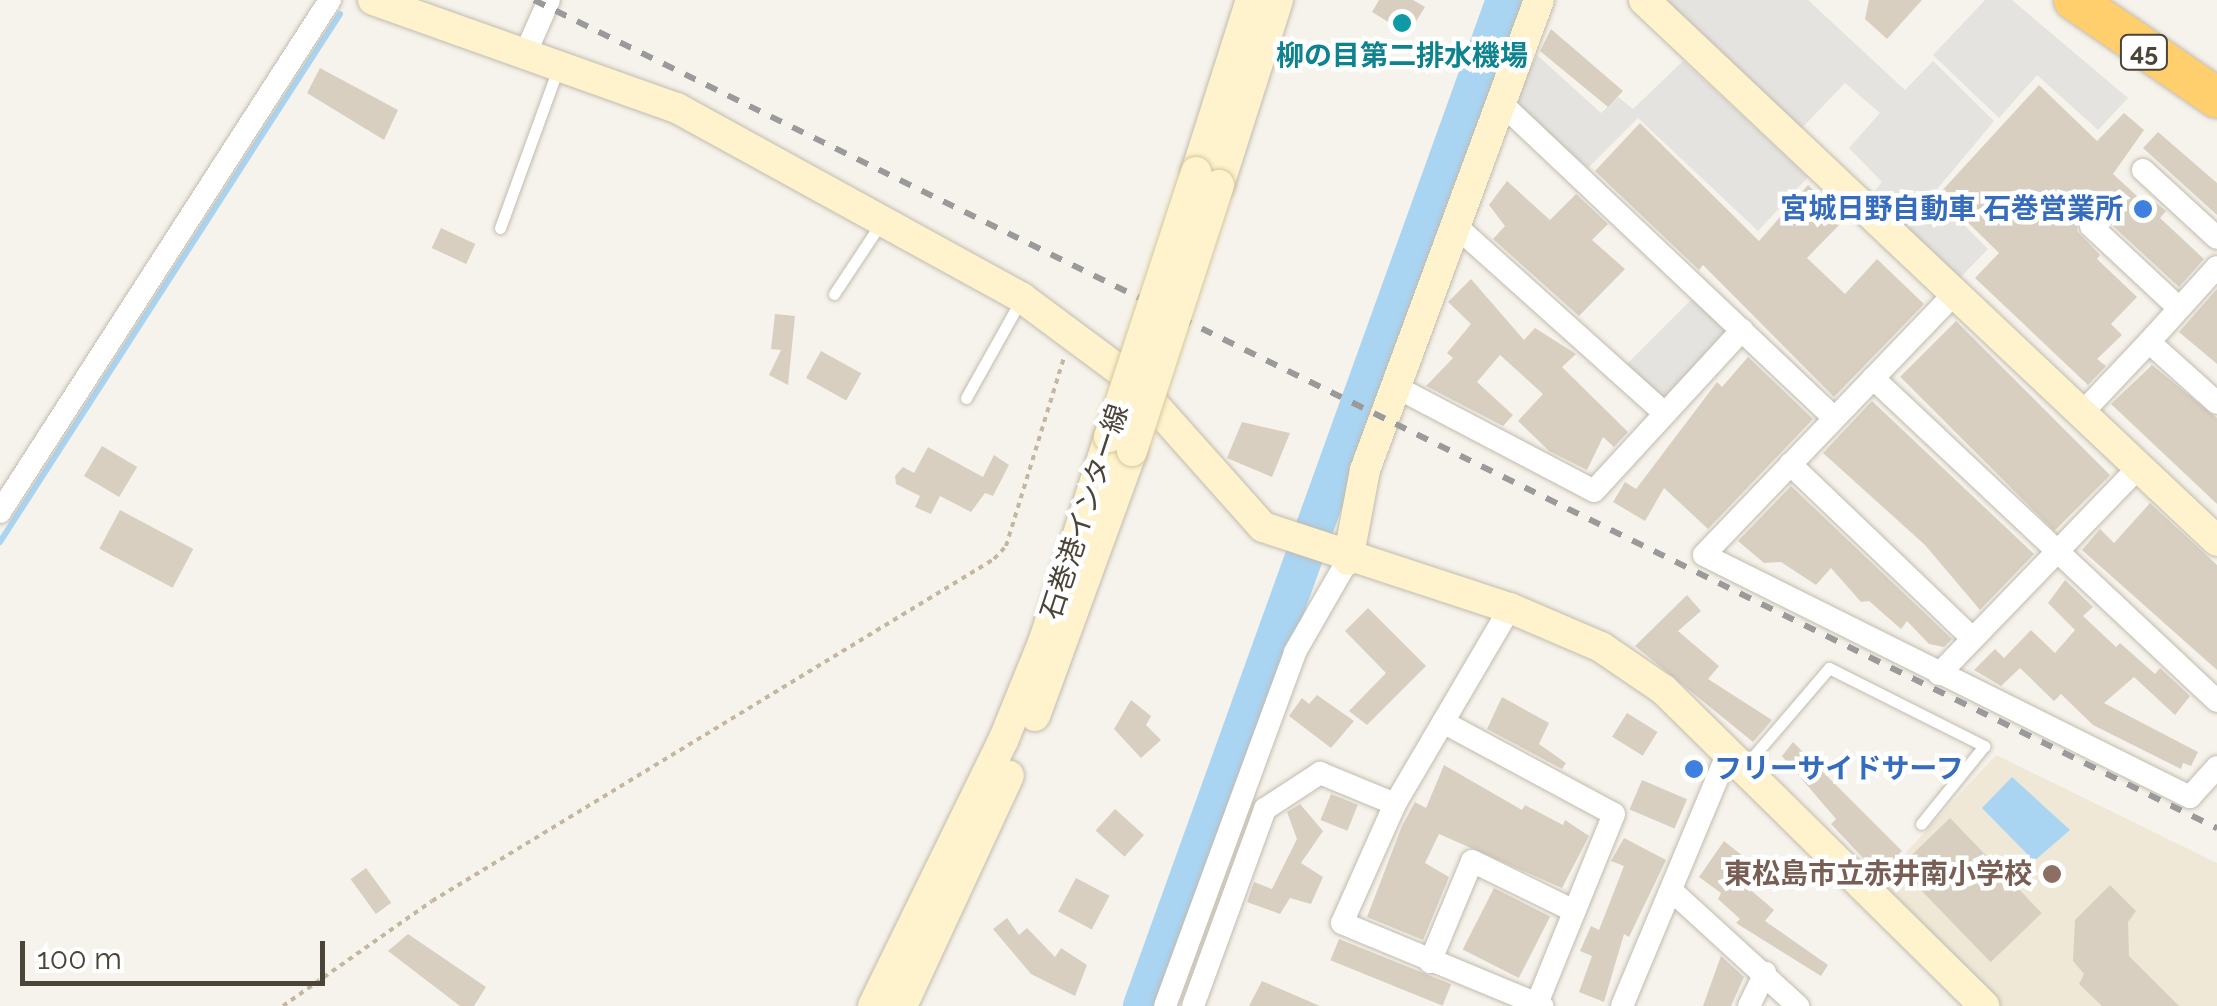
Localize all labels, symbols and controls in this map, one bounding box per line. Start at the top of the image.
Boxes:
marker: 柳の目第二排水機場 [1391,12,1413,34]
road number: 45 [2119,32,2169,72]
place label: 柳の目第二排水機場 [1276,39,1528,73]
place label: 宮城日野自動車 石巻営業所 [1780,192,2123,226]
marker: 宮城日野自動車 石巻営業所 [2132,198,2154,220]
street label: 石巻港インター線 [1034,400,1136,624]
place label: フリーサイドサーフ [1714,752,1966,786]
marker: フリーサイドサーフ [1683,758,1705,780]
place label: 東松島市立赤井南小学校 [1724,857,2032,891]
marker: 東松島市立赤井南小学校 [2041,863,2063,885]
scale bar [25,921,330,983]
text: 100 m [37,941,122,976]

